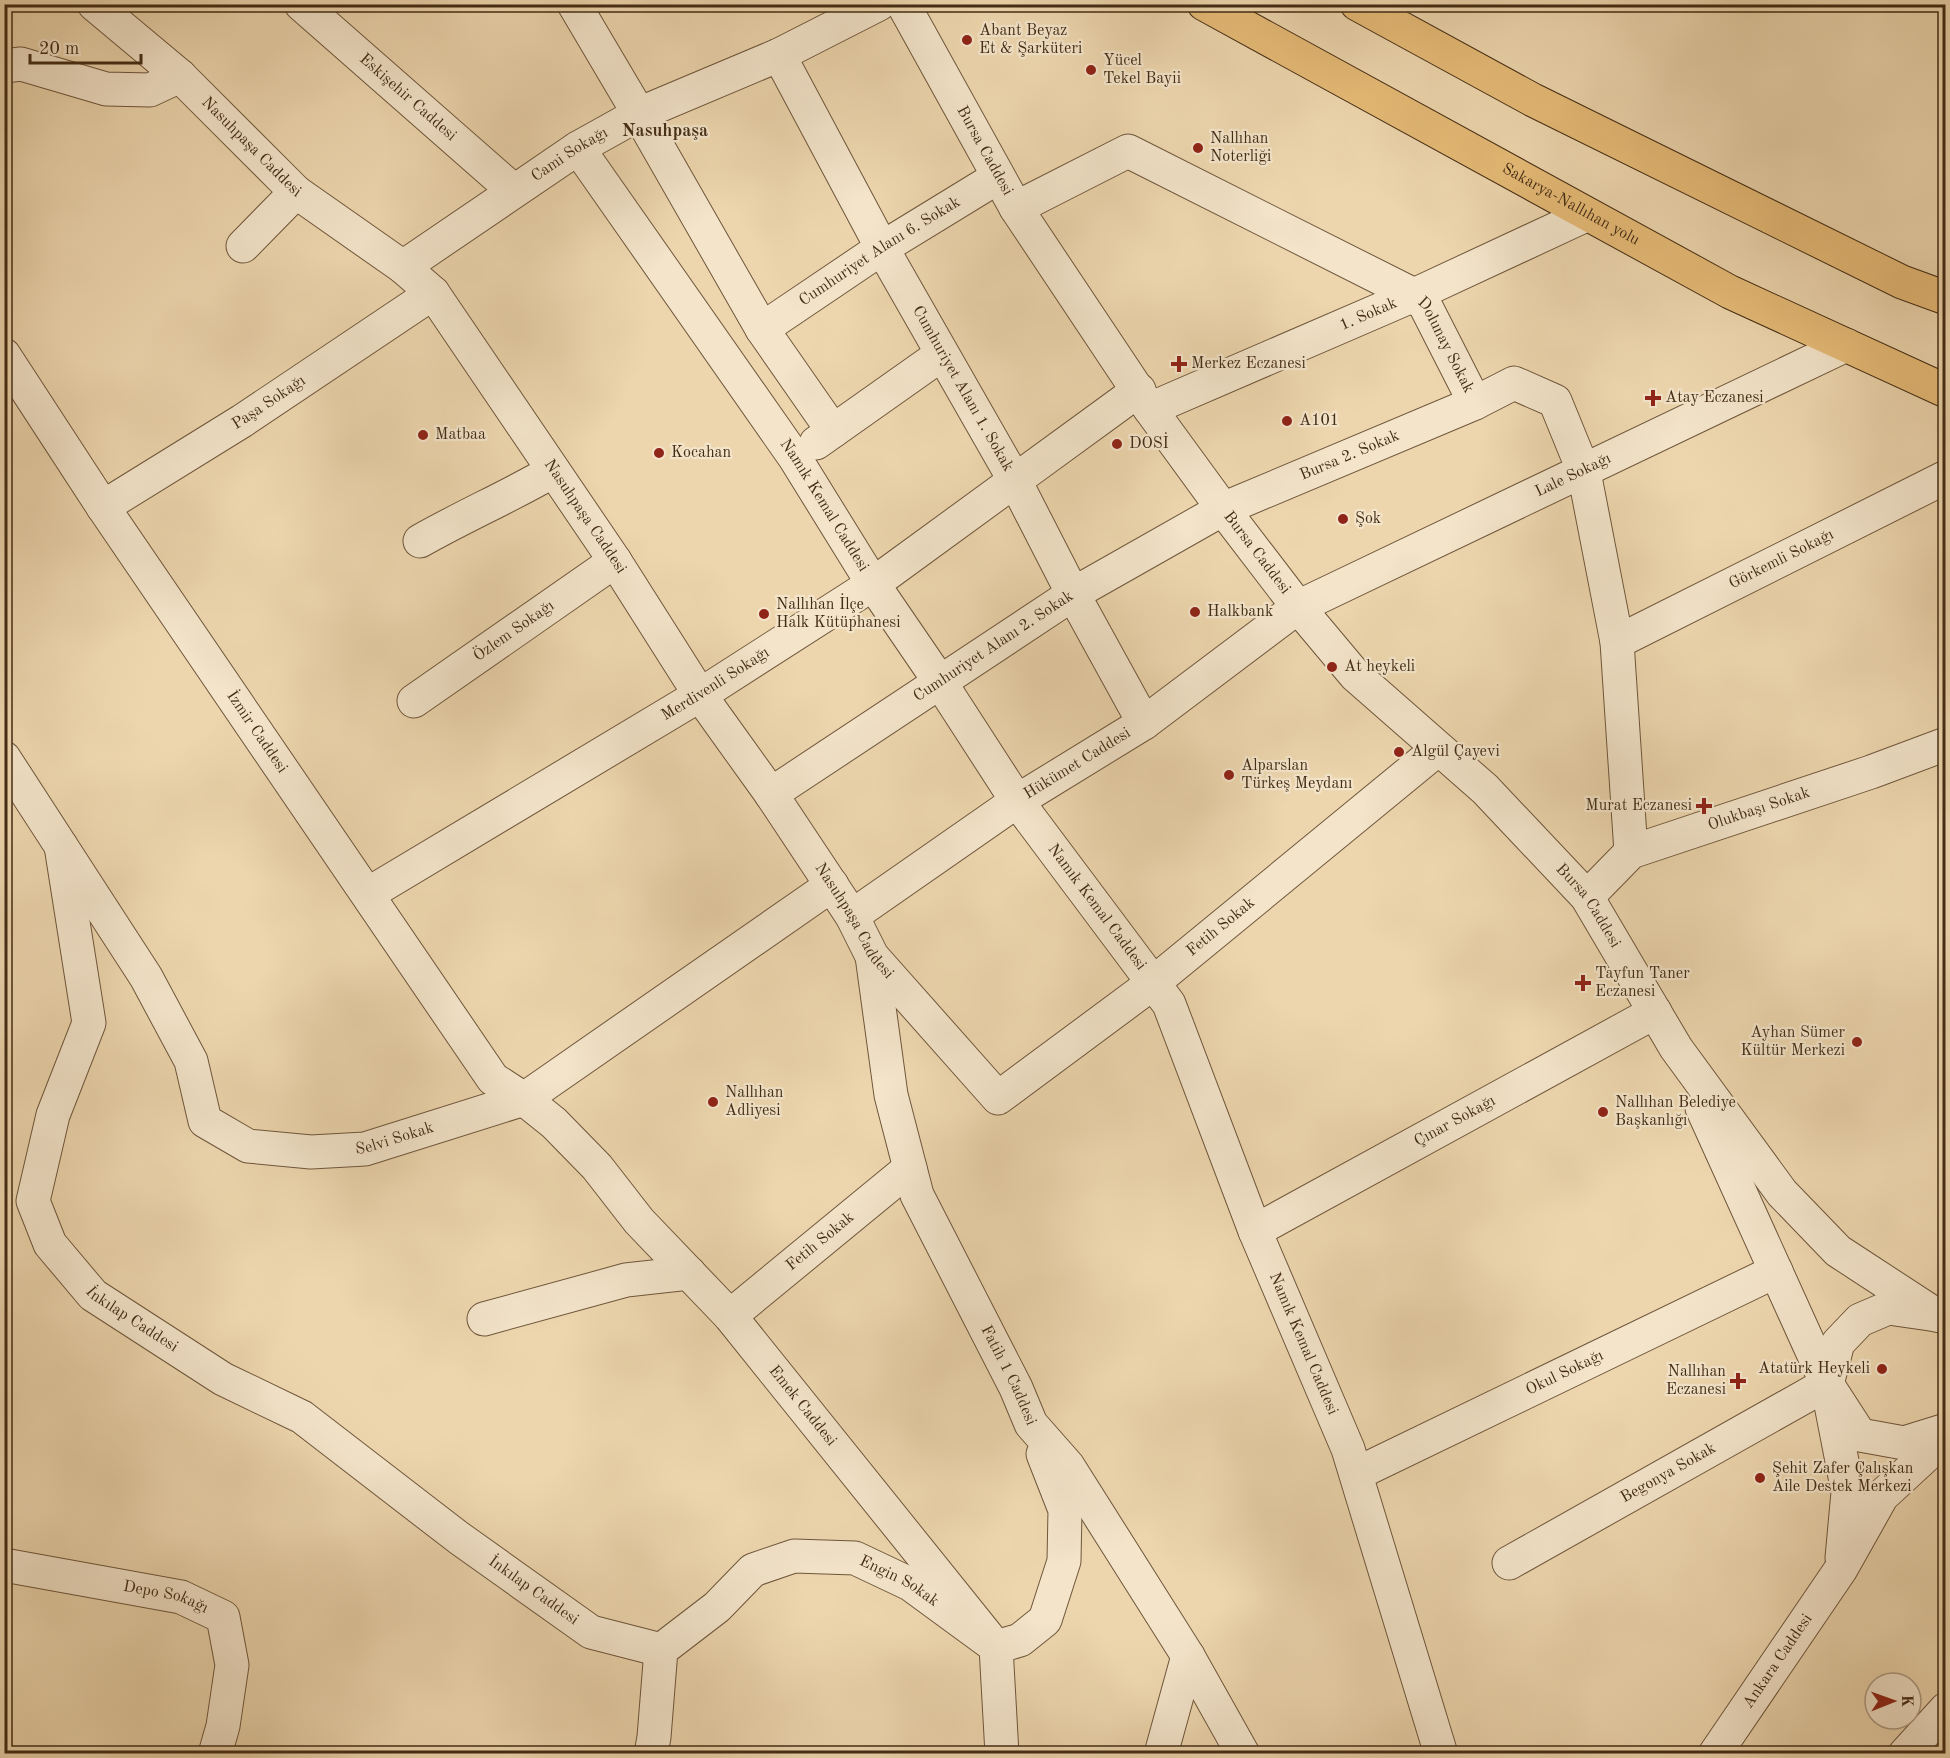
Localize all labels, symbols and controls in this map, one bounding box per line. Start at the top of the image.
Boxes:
place label: Abant Beyaz Et & Şarküteri [979,23,1082,57]
scale bar [30,27,141,65]
marker: Abant Beyaz Et & Şarküteri [960,33,974,47]
text: 20 m [39,40,79,58]
street label: Eskişehir Caddesi [356,51,459,144]
place label: Yücel Tekel Bayii [1103,53,1181,87]
marker: Yücel Tekel Bayii [1084,63,1098,77]
street label: Nasuhpaşa Caddesi [198,94,304,201]
street label: Bursa Caddesi [953,104,1016,198]
district label: Nasuhpaşa [622,122,708,140]
street label: Cami Sokağı [529,125,611,185]
place label: Nallıhan Noterliği [1210,131,1271,165]
marker: Nallıhan Noterliği [1191,141,1205,155]
street label: Sakarya-Nallıhan yolu [1499,161,1642,249]
street label: Cumhuriyet Alanı 6. Sokak [797,194,963,309]
street label: Dolunay Sokak [1414,294,1477,396]
street label: 1. Sokak [1337,295,1400,334]
street label: Cumhuriyet Alanı 1. Sokak [909,303,1016,474]
place label: Merkez Eczanesi [1191,356,1306,372]
marker: Merkez Eczanesi [1172,357,1186,371]
street label: Paşa Sokağı [230,373,309,433]
place label: Atay Eczanesi [1665,390,1764,406]
marker: Atay Eczanesi [1646,391,1660,405]
place label: A101 [1299,413,1339,429]
marker: A101 [1280,414,1294,428]
place label: Matbaa [435,427,486,443]
marker: Matbaa [416,428,430,442]
street label: Bursa 2. Sokak [1298,428,1402,484]
place label: DOSİ [1129,432,1169,452]
street label: Namık Kemal Caddesi [776,436,871,575]
marker: DOSİ [1110,437,1124,451]
place label: Kocahan [671,445,732,461]
marker: Kocahan [652,446,666,460]
street label: Lale Sokağı [1533,451,1614,500]
street label: Nasuhpaşa Caddesi [541,457,629,577]
street label: Bursa Caddesi [1220,509,1293,597]
place label: Şok [1355,511,1381,527]
marker: Şok [1336,512,1350,526]
street label: Görkemli Sokağı [1727,527,1836,592]
street label: Cumhuriyet Alanı 2. Sokak [911,588,1076,705]
place label: Nallıhan İlçe Halk Kütüphanesi [776,593,901,631]
street label: Özlem Sokağı [469,598,557,665]
place label: Halkbank [1207,604,1273,620]
marker: Halkbank [1188,605,1202,619]
marker: Nallıhan İlçe Halk Kütüphanesi [757,607,771,621]
street label: Merdivenli Sokağı [659,645,772,724]
place label: At heykeli [1344,659,1415,675]
marker: At heykeli [1325,660,1339,674]
street label: İzmir Caddesi [223,686,290,776]
street label: Hükümet Caddesi [1021,725,1134,803]
place label: Algül Çayevi [1411,744,1500,760]
marker: Algül Çayevi [1392,745,1406,759]
place label: Alparslan Türkeş Meydanı [1241,758,1352,792]
marker: Alparslan Türkeş Meydanı [1222,768,1236,782]
street label: Olukbaşı Sokak [1706,785,1812,834]
place label: Murat Eczanesi [1585,798,1692,814]
marker: Murat Eczanesi [1697,799,1711,813]
street label: Namık Kemal Caddesi [1044,841,1149,973]
street label: Nasuhpaşa Caddesi [811,860,896,982]
street label: Bursa Caddesi [1552,861,1623,951]
street label: Fetih Sokak [1184,895,1258,960]
place label: Tayfun Taner Eczanesi [1595,966,1690,1000]
marker: Tayfun Taner Eczanesi [1576,976,1590,990]
place label: Ayhan Sümer Kültür Merkezi [1740,1025,1845,1059]
marker: Ayhan Sümer Kültür Merkezi [1850,1035,1864,1049]
place label: Nallıhan Adliyesi [725,1085,784,1119]
street label: Çınar Sokağı [1412,1093,1498,1150]
marker: Nallıhan Adliyesi [706,1095,720,1109]
place label: Nallıhan Belediye Başkanlığı [1615,1095,1736,1129]
marker: Nallıhan Belediye Başkanlığı [1596,1105,1610,1119]
street label: Selvi Sokak [355,1120,436,1158]
street label: Fetih Sokak [783,1209,857,1274]
street label: Namık Kemal Caddesi [1266,1270,1340,1417]
street label: İnkılap Caddesi [82,1281,181,1355]
street label: Fatih 1 Caddesi [977,1323,1039,1428]
street label: Okul Sokağı [1524,1348,1606,1399]
place label: Atatürk Heykeli [1758,1361,1870,1377]
marker: Atatürk Heykeli [1875,1362,1889,1376]
street label: Emek Caddesi [765,1363,839,1449]
place label: Nallıhan Eczanesi [1666,1364,1726,1398]
marker: Nallıhan Eczanesi [1731,1374,1745,1388]
street label: Begonya Sokak [1618,1440,1719,1506]
place label: Şehit Zafer Çalışkan Aile Destek Merkezi [1772,1461,1914,1495]
marker: Şehit Zafer Çalışkan Aile Destek Merkezi [1753,1471,1767,1485]
street label: İnkılap Caddesi [485,1550,581,1628]
street label: Engin Sokak [857,1553,941,1610]
street label: Depo Sokağı [122,1579,211,1617]
street label: Ankara Caddesi [1740,1611,1816,1711]
north arrow [1863,1671,1923,1731]
text: K [1898,1694,1914,1707]

